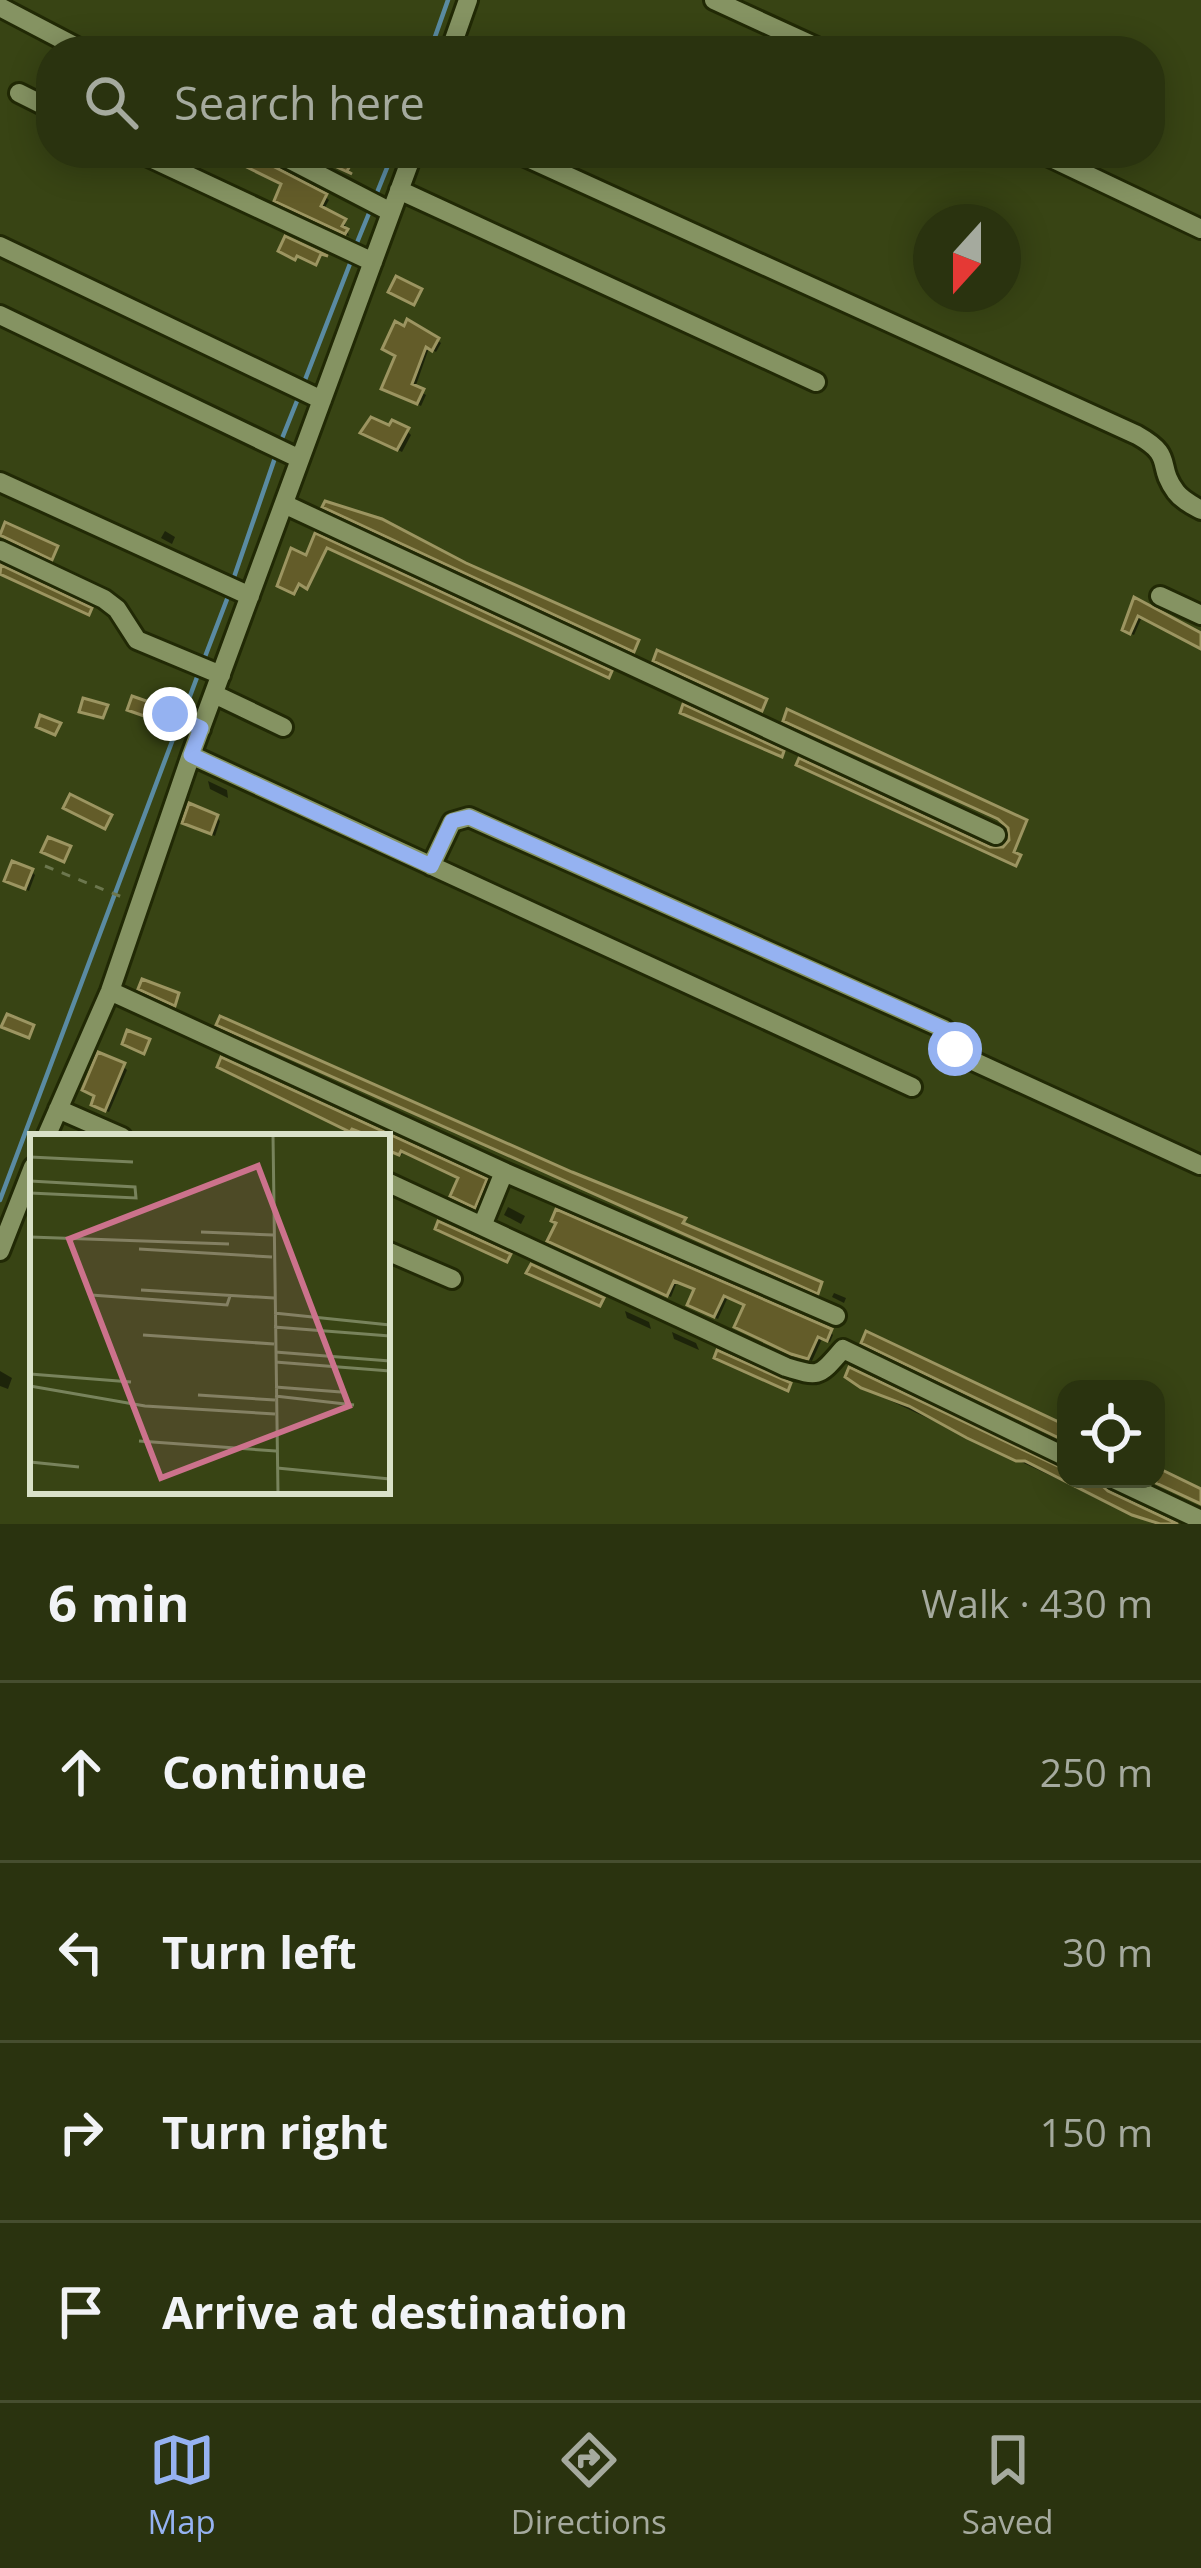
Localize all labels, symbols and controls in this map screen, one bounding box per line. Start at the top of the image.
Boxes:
search box [36,36,1165,168]
icon: search [78,69,144,135]
text: Search here [174,72,425,133]
north arrow [913,204,1021,312]
route end [143,687,197,741]
route start [928,1022,982,1076]
inset map [30,1134,390,1494]
map controls [1057,1380,1165,1488]
button: locate [1057,1380,1165,1488]
text: 6 min [48,1567,190,1637]
text: Walk · 430 m [921,1576,1153,1629]
icon: ahead [48,1739,114,1805]
text: Continue [162,1741,367,1802]
text: 250 m [1040,1745,1153,1798]
icon: left [48,1919,114,1985]
text: Turn left [162,1921,357,1982]
text: 30 m [1062,1925,1153,1978]
icon: right [48,2099,114,2165]
text: Turn right [162,2101,388,2162]
text: 150 m [1040,2105,1153,2158]
icon: arrive [48,2279,114,2345]
text: Arrive at destination [162,2281,628,2342]
tab: Map [148,2427,216,2544]
tab: Directions [511,2427,667,2544]
tab: Saved [962,2427,1053,2544]

